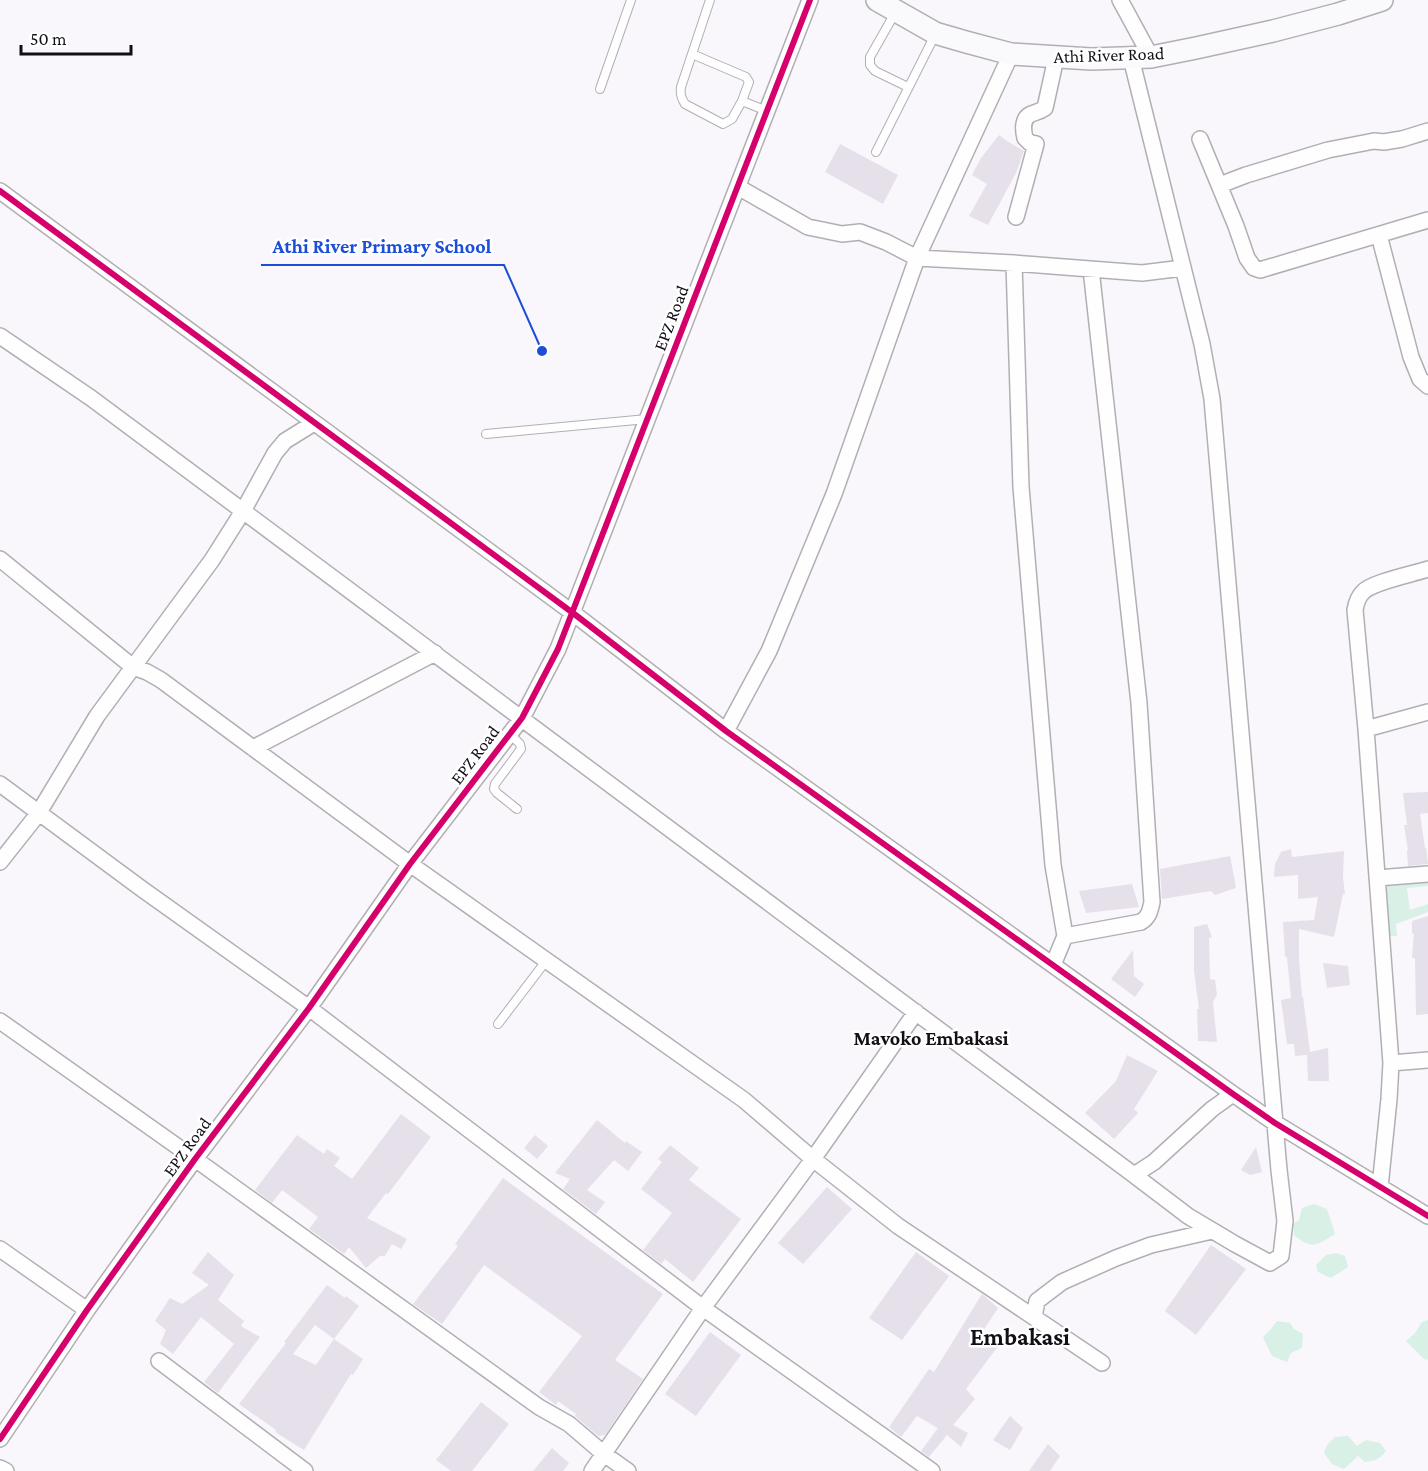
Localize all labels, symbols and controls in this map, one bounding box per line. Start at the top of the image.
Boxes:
scale bar [21,18,130,56]
text: 50 m [30,29,67,49]
street label: Athi River Road [1053,43,1165,67]
callout: Athi River Primary School [261,227,504,265]
text: Athi River Primary School [272,235,492,257]
street label: EPZ Road [649,282,693,353]
street label: EPZ Road [447,721,504,788]
district label: Mavoko Embakasi [853,1027,1009,1049]
street label: EPZ Road [159,1113,215,1180]
district label: Embakasi [970,1323,1070,1350]

